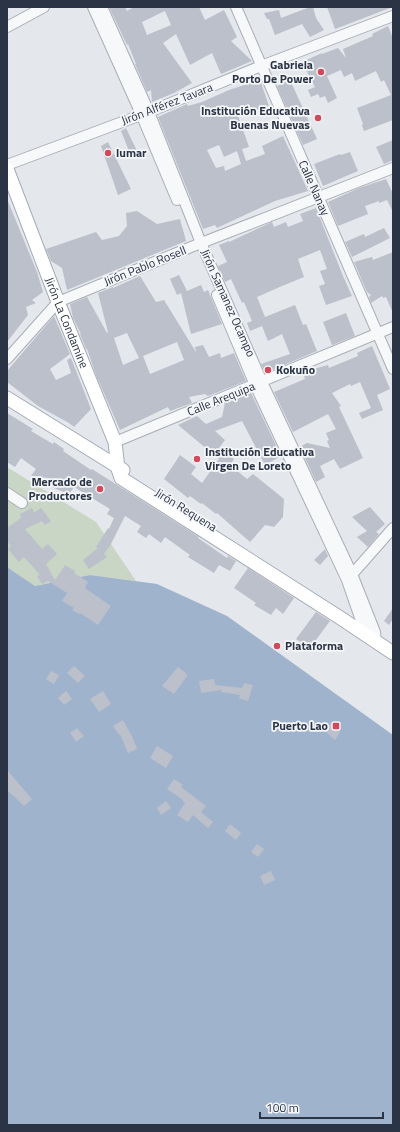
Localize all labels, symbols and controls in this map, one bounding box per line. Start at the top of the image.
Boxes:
place label: Gabriela Porto De Power [232,55,314,88]
marker: Gabriela Porto De Power [316,67,326,77]
street label: Jirón Alférez Tavara [118,77,215,130]
place label: Institución Educativa Buenas Nuevas [201,101,310,134]
marker: Institución Educativa Buenas Nuevas [313,113,323,123]
place label: lumar [116,143,147,162]
marker: lumar [103,148,113,158]
street label: Calle Nanay [294,157,335,219]
street label: Jirón Pablo Rosell [101,240,189,291]
street label: Jirón Samanez Ocampo [196,246,261,360]
street label: Jirón La Condamine [40,274,94,371]
place label: Kokuño [276,360,315,379]
marker: Kokuño [263,365,273,375]
street label: Calle Arequipa [184,376,258,421]
place label: Institución Educativa Virgen De Loreto [205,442,314,475]
marker: Institución Educativa Virgen De Loreto [192,454,202,464]
place label: Mercado de Productores [29,472,92,505]
street label: Jirón Requena [152,483,221,536]
marker: Mercado de Productores [95,484,105,494]
place label: Plataforma [285,636,343,655]
marker: Plataforma [272,641,282,651]
place label: Puerto Lao [272,716,328,735]
marker: Puerto Lao [331,721,341,731]
scale bar [260,1094,383,1120]
text: 100 m [266,1098,299,1117]

